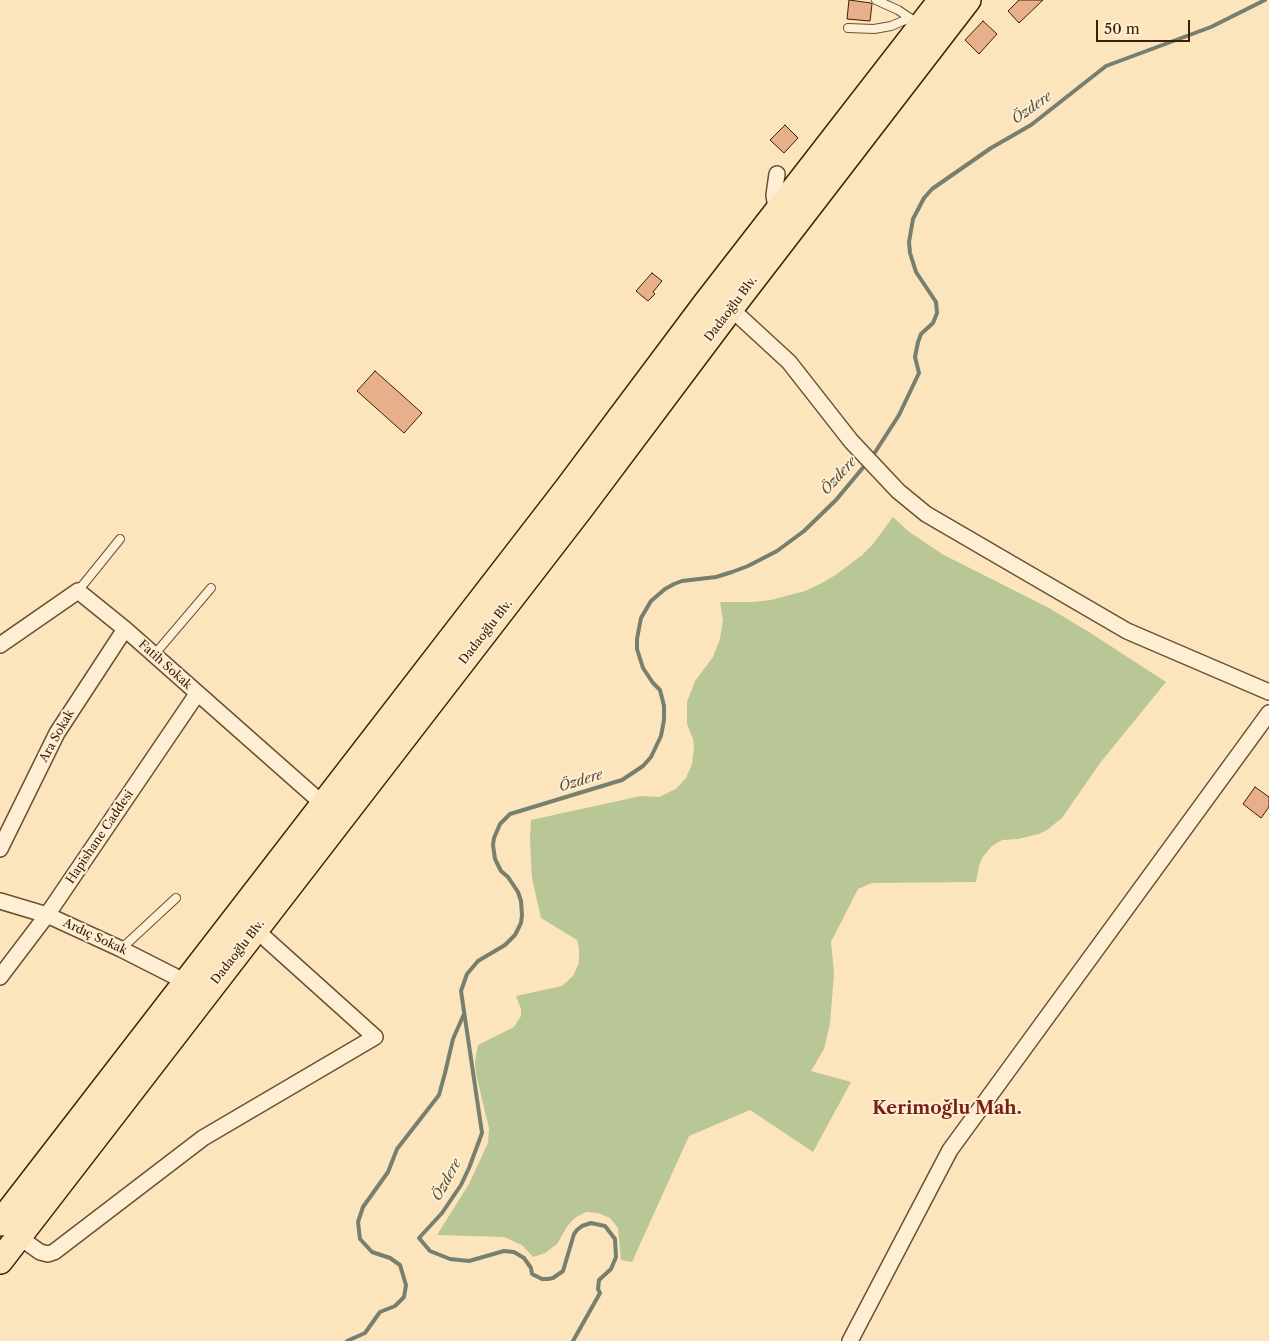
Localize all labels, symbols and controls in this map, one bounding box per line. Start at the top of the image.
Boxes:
scale bar [1099,10,1193,42]
text: 50 m [1104,19,1140,38]
water label: Özdere [1009,88,1055,128]
street label: Dadaoğlu Blv. [702,273,760,345]
water label: Özdere [818,454,860,498]
street label: Dadaoğlu Blv. [456,597,516,667]
street label: Fatih Sokak [135,637,195,693]
street label: Ara Sokak [37,707,77,765]
water label: Özdere [557,766,605,796]
street label: Hapishane Caddesi [63,787,137,887]
street label: Ardıç Sokak [61,916,129,958]
street label: Dadaoğlu Blv. [208,917,268,987]
district label: Kerimoğlu Mah. [872,1098,1022,1120]
water label: Özdere [429,1156,465,1204]

